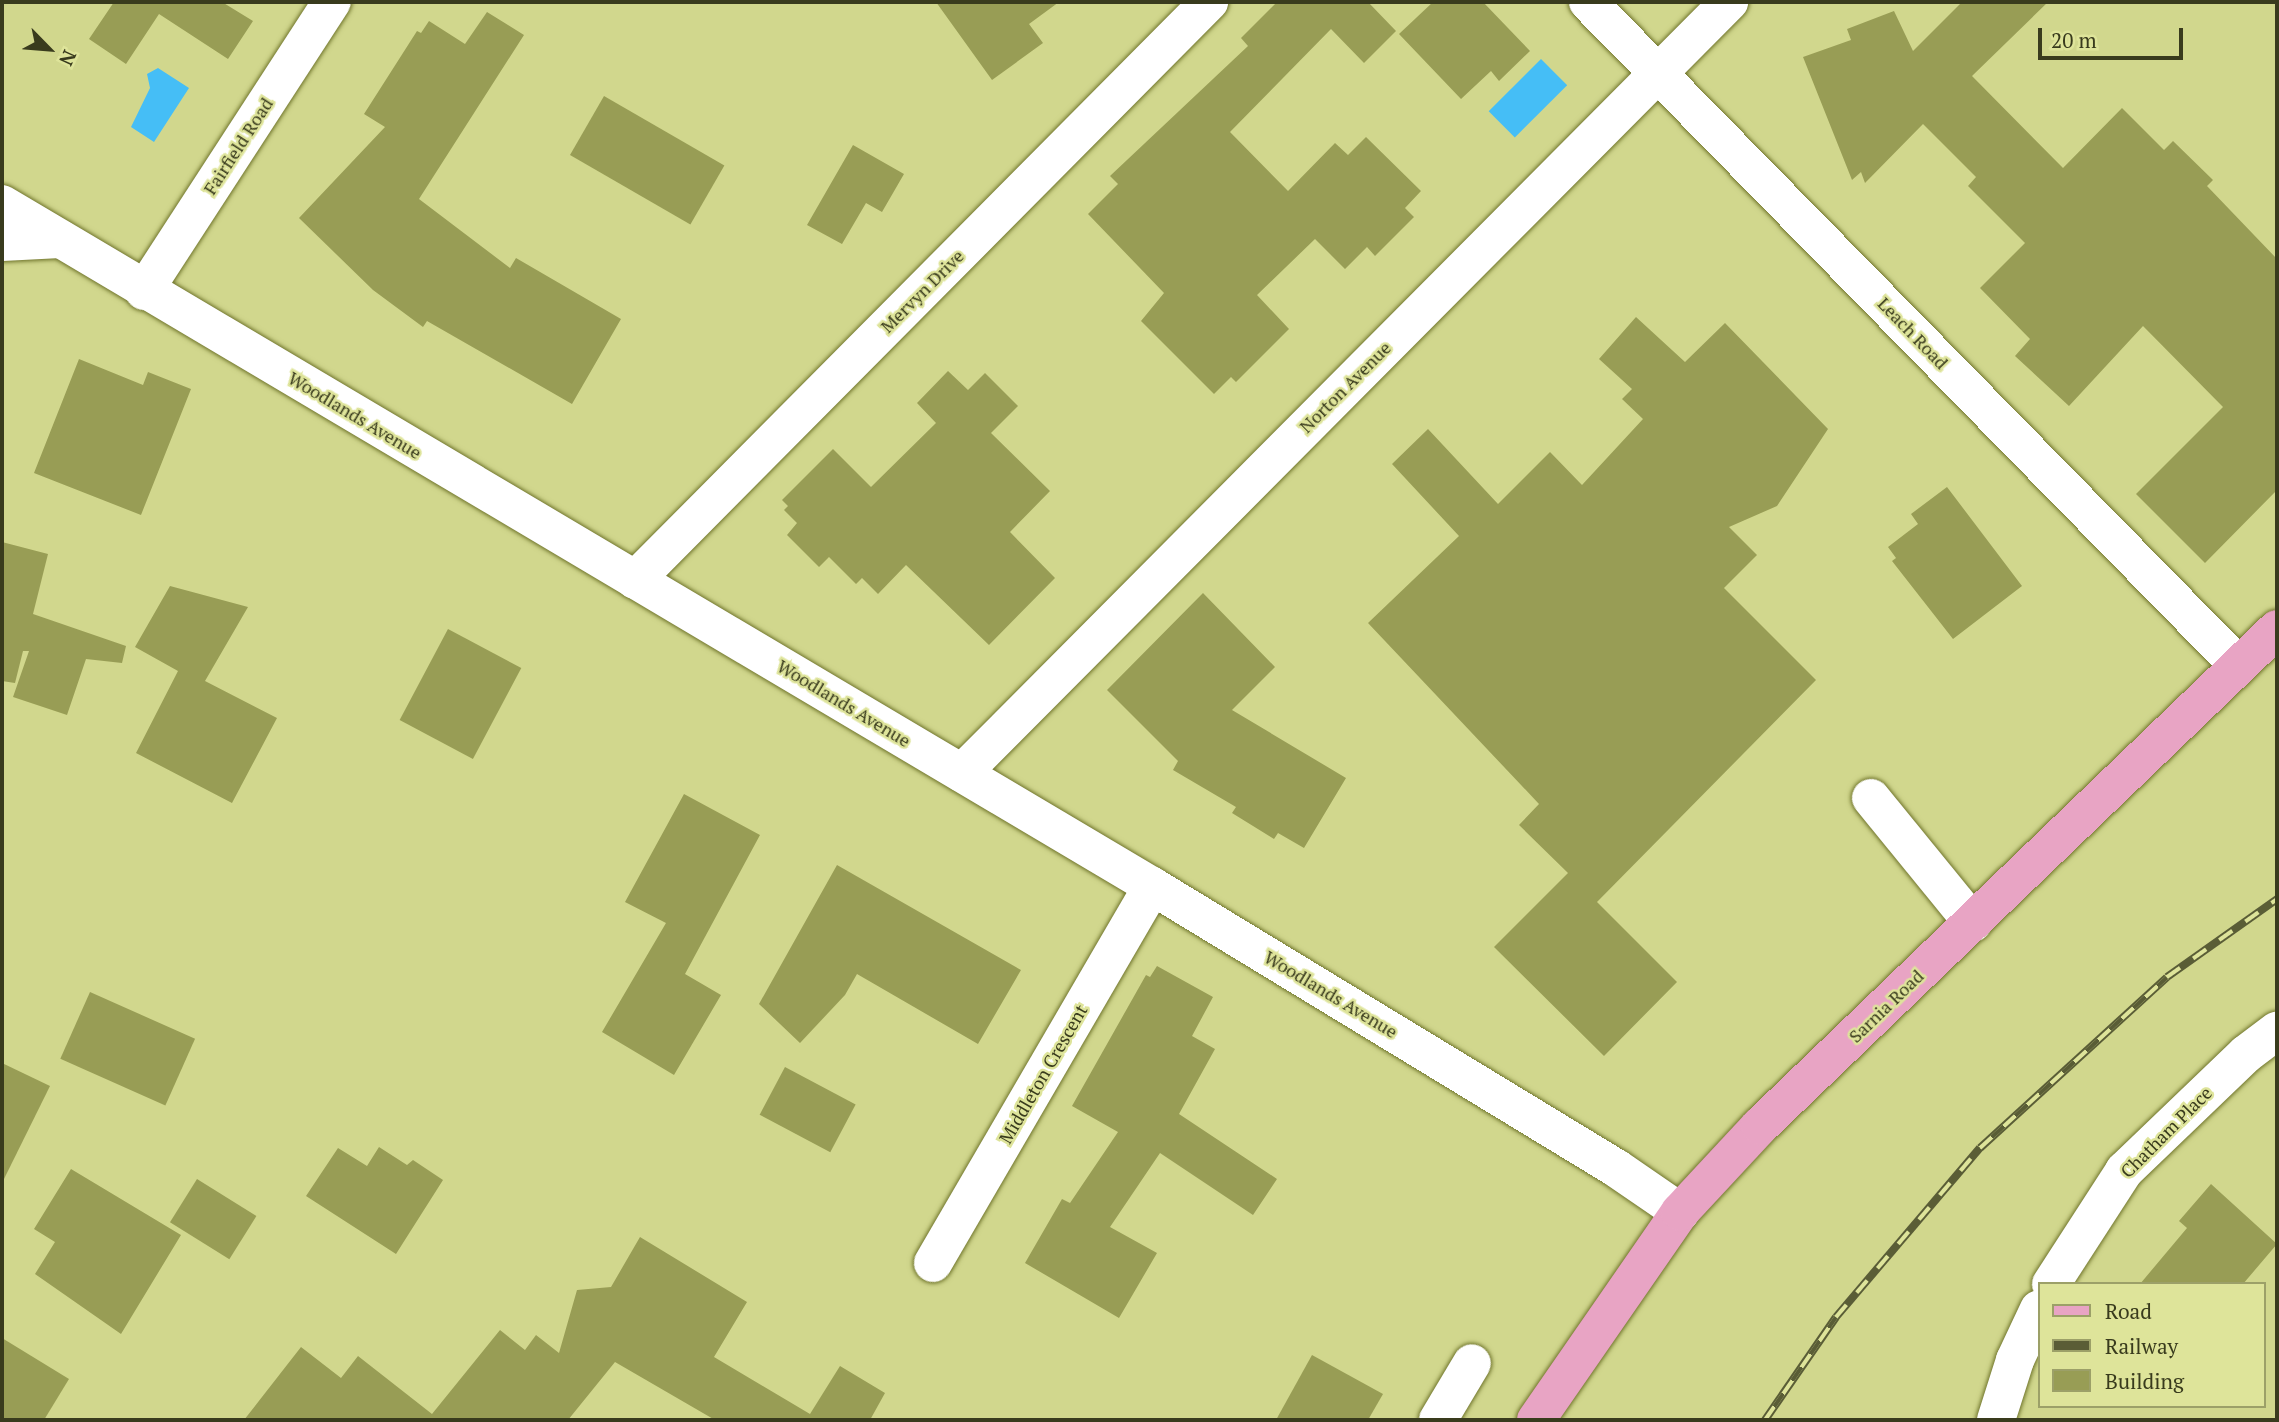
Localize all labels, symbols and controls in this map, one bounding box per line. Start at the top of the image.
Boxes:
north arrow [14,14,84,84]
scale bar [2041,14,2186,58]
text: 20 m [2051,26,2097,54]
text: N [54,46,83,70]
street label: Fairfield Road [199,94,277,198]
street label: Mervyn Drive [876,245,968,337]
street label: Leach Road [1873,293,1953,373]
street label: Norton Avenue [1295,337,1395,437]
street label: Woodlands Avenue [284,367,426,463]
street label: Woodlands Avenue [773,655,915,751]
street label: Woodlands Avenue [1260,946,1402,1042]
street label: Sarnia Road [1844,965,1928,1047]
street label: Middleton Crescent [994,1001,1092,1147]
street label: Chatham Place [2116,1082,2216,1182]
legend [2038,1282,2265,1408]
text: Road [2105,1297,2152,1325]
text: Railway [2105,1332,2178,1360]
text: Building [2105,1367,2184,1395]

